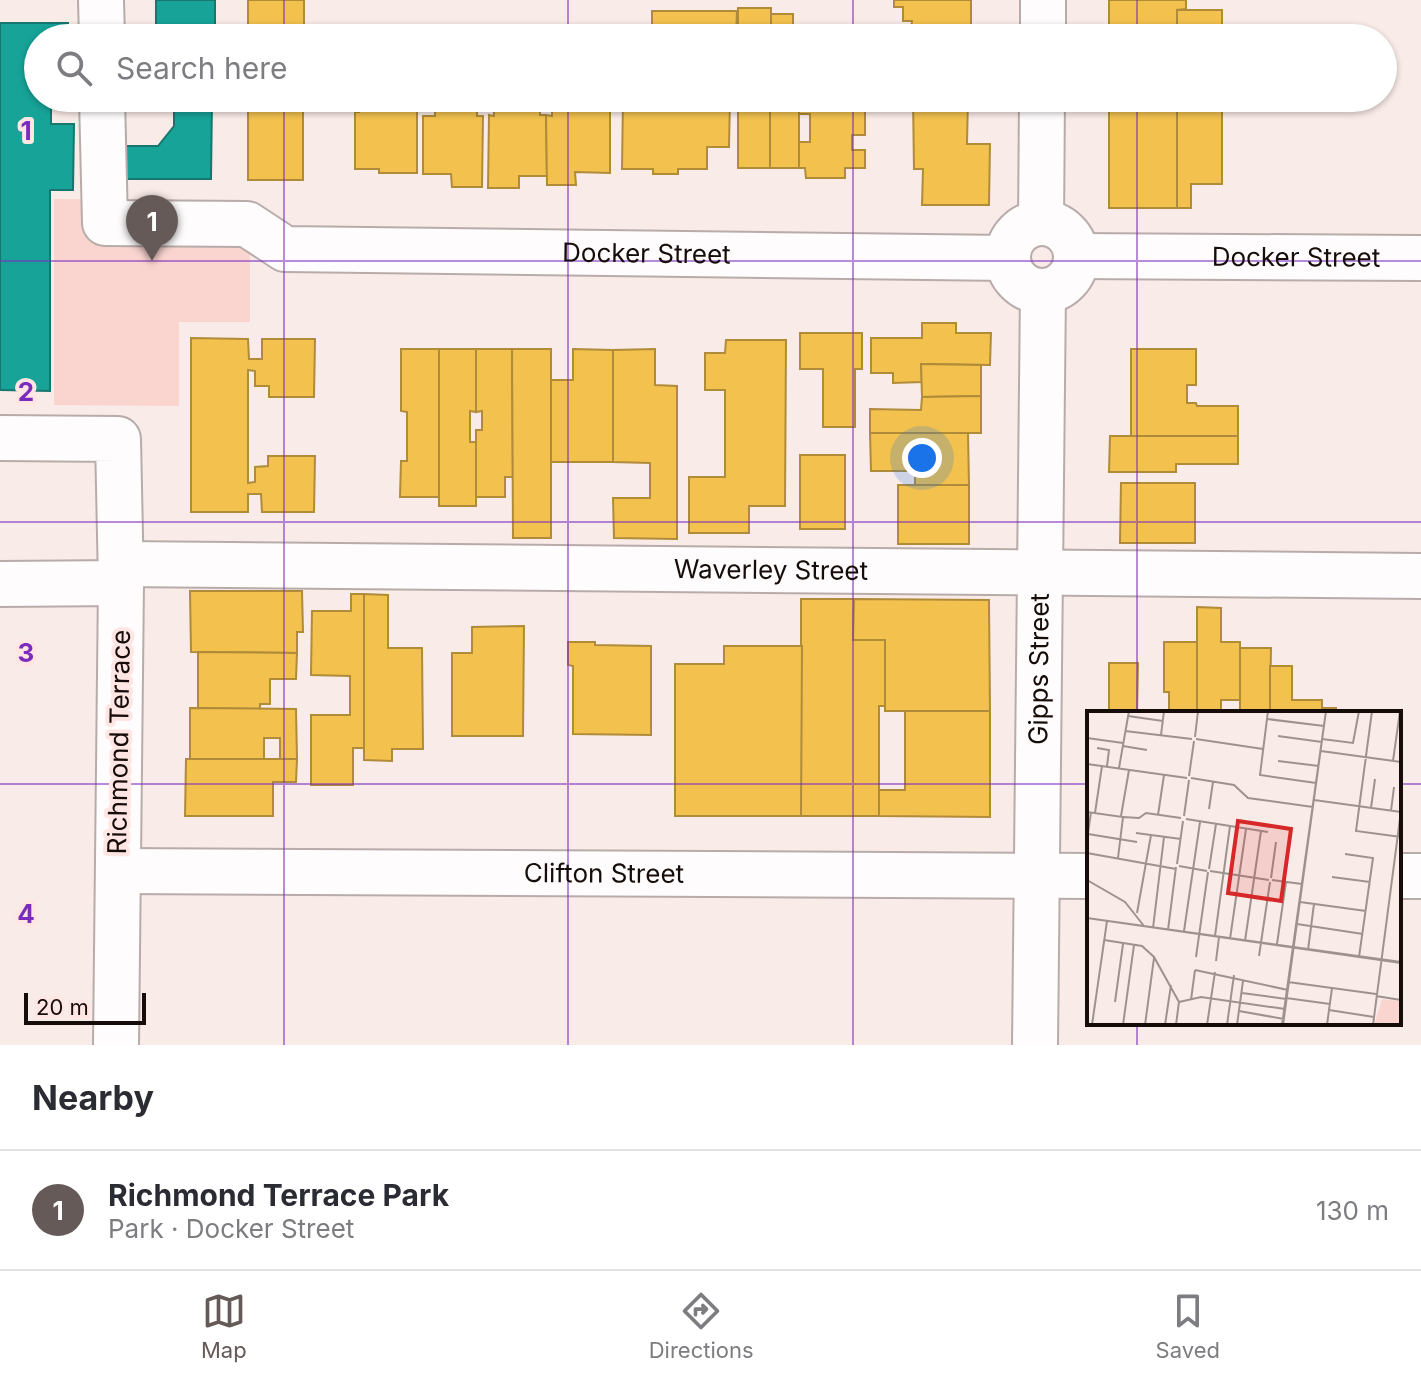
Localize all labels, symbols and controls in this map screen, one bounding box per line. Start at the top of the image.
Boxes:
search box [24,24,1397,112]
icon: search [52,46,96,90]
text: Search here [116,50,288,86]
text: 1 [20,115,32,146]
pin: 1 [126,195,178,261]
street label: Docker Street [562,236,731,270]
street label: Docker Street [1212,241,1380,273]
text: 2 [18,376,34,407]
your location [902,438,942,478]
street label: Waverley Street [674,553,868,586]
street label: Gipps Street [1022,593,1055,745]
street label: Richmond Terrace [101,629,136,855]
text: 3 [18,637,34,668]
inset map [1087,711,1401,1025]
street label: Clifton Street [524,857,684,889]
text: 4 [17,898,35,929]
scale bar [24,989,146,1025]
text: 20 m [36,994,89,1020]
text: Nearby [32,1077,154,1118]
text: Richmond Terrace Park [108,1177,449,1213]
text: 1 [52,1195,64,1226]
text: 130 m [1316,1195,1389,1226]
text: Park · Docker Street [108,1213,354,1244]
tab: Map [201,1289,247,1363]
tab: Directions [649,1289,754,1363]
tab: Saved [1156,1289,1220,1363]

